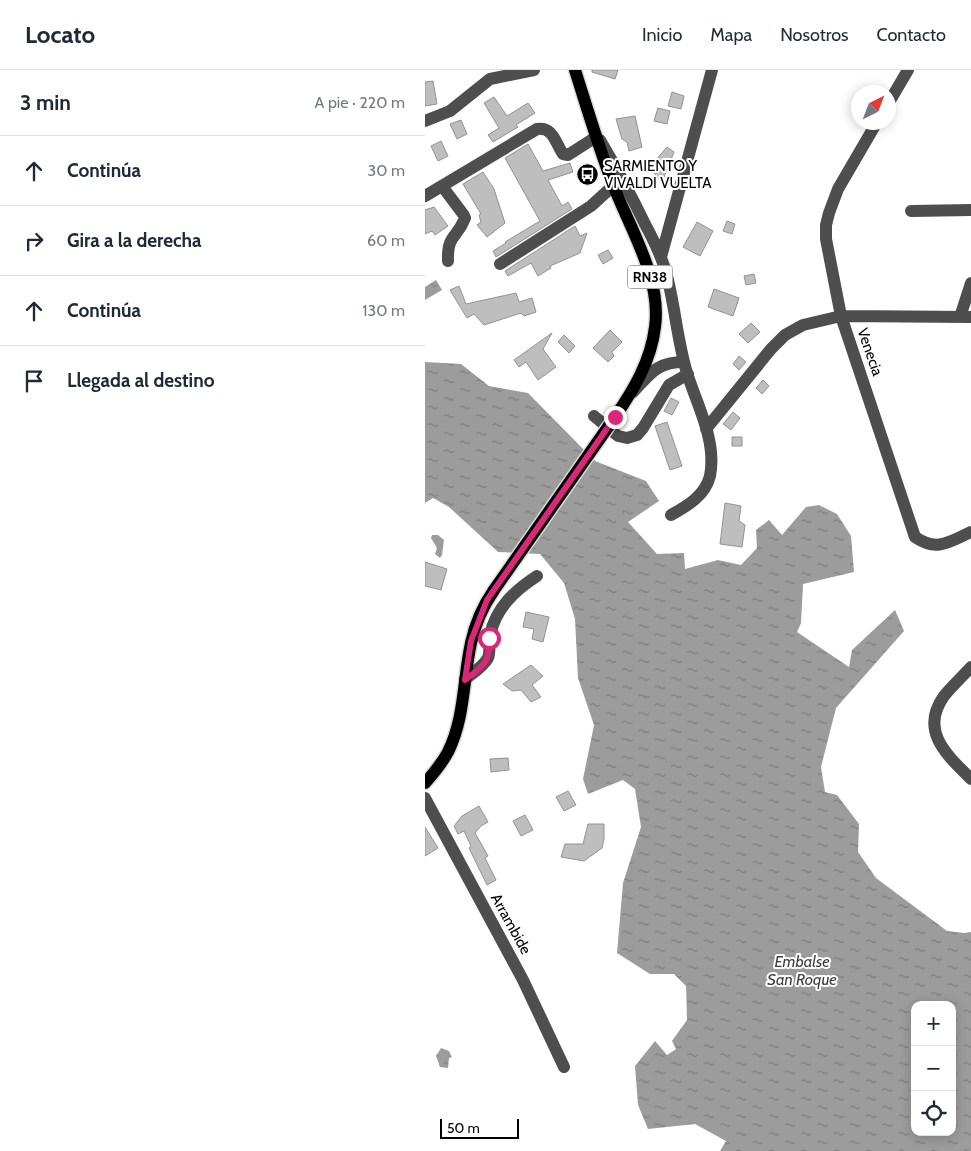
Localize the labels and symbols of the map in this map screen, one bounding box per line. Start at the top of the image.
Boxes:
north arrow [851,85,896,130]
place label: SARMIENTO Y VIVALDI VUELTA [604,157,712,192]
bus stop icon: SARMIENTO Y VIVALDI VUELTA [576,163,600,187]
road number: RN38 [627,266,673,288]
street label: Venecia [853,326,887,379]
route end [604,406,627,429]
route start [478,627,501,650]
street label: Arrambide [487,891,535,958]
water label: Embalse San Roque [767,952,837,989]
scale bar [440,1116,519,1139]

